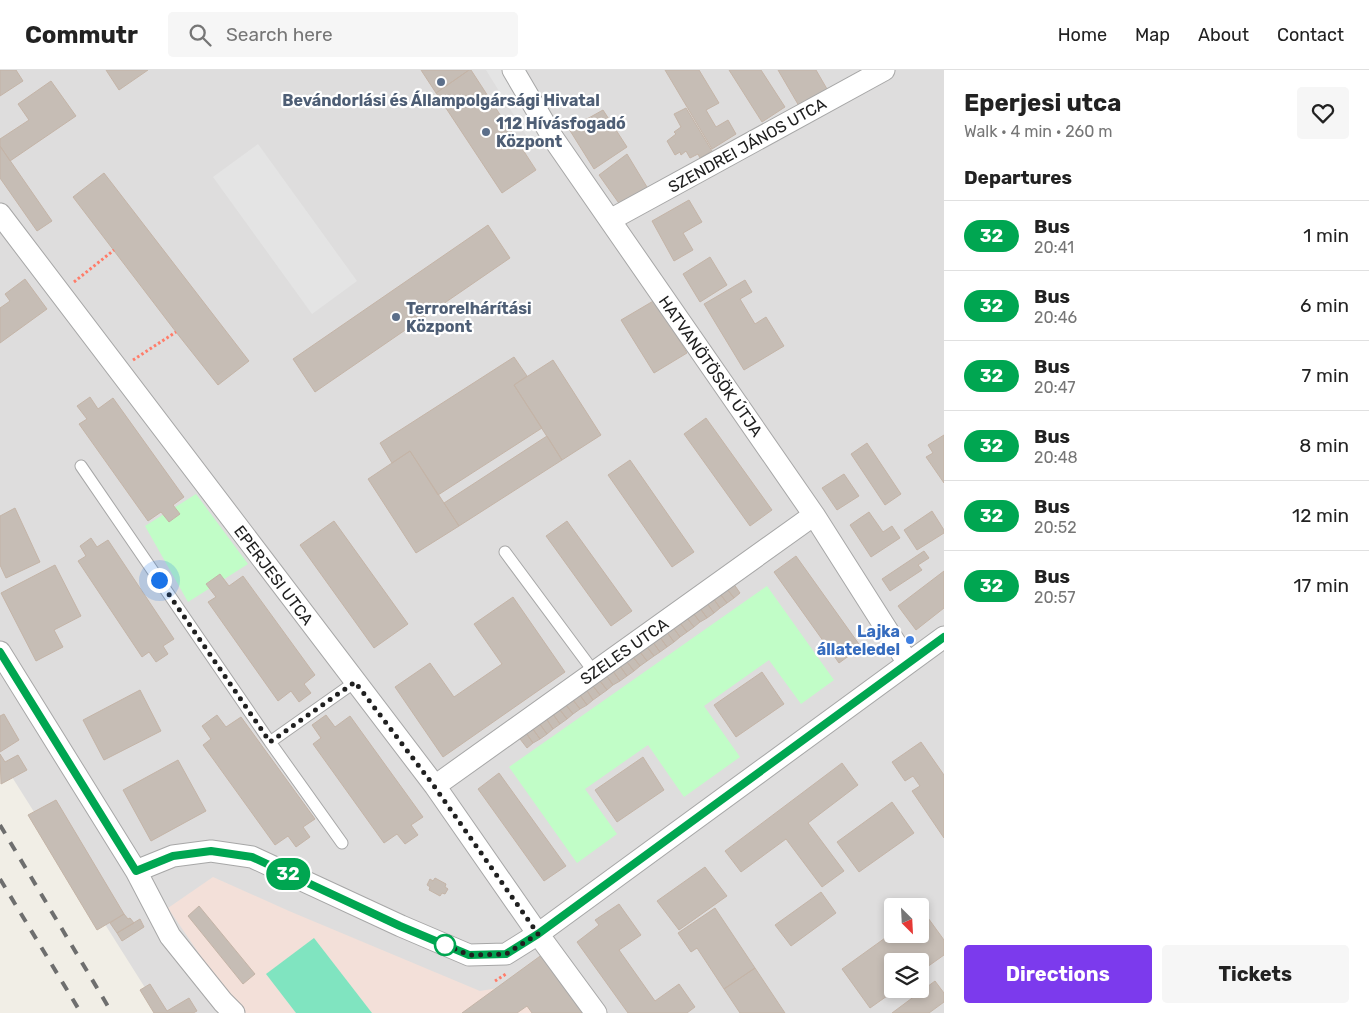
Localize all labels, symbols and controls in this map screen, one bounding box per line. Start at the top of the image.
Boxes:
search box [168,12,518,57]
text: Commutr [25,21,138,49]
icon: search [186,21,214,49]
text: Search here [226,23,333,46]
text: Home [1058,24,1107,46]
text: Map [1135,24,1170,46]
text: About [1198,24,1249,46]
text: Contact [1277,24,1344,46]
marker: Bevándorlási és Állampolgársági Hivatal [435,76,447,88]
button: heart [1297,87,1349,139]
text: Eperjesi utca [964,89,1121,117]
place label: Bevándorlási és Állampolgársági Hivatal [282,90,600,110]
street label: SZENDREI JÁNOS UTCA [665,94,830,197]
place label: 112 Hívásfogadó Központ [496,114,626,151]
text: Walk · 4 min · 260 m [964,122,1113,141]
marker: 112 Hívásfogadó Központ [480,126,492,138]
text: Departures [964,166,1072,189]
text: Bus [1034,215,1070,238]
text: 1 min [1303,224,1349,247]
text: 32 [980,225,1003,247]
text: 20:41 [1034,238,1074,257]
text: Bus [1034,285,1070,308]
street label: HATVANÖTÖSÖK ÚTJA [655,292,767,441]
text: 6 min [1300,294,1349,317]
text: 32 [980,295,1003,317]
place label: Terrorelhárítási Központ [406,299,532,336]
text: 20:46 [1034,308,1077,327]
marker: Terrorelhárítási Központ [390,311,402,323]
text: Bus [1034,355,1070,378]
text: 7 min [1302,364,1349,387]
text: 32 [980,365,1003,387]
text: 20:47 [1034,378,1076,397]
text: Bus [1034,425,1070,448]
text: 8 min [1299,434,1349,457]
text: 32 [980,435,1003,457]
text: 20:48 [1034,448,1078,467]
text: Bus [1034,495,1070,518]
text: 12 min [1292,504,1349,527]
text: 32 [980,505,1003,527]
text: 20:52 [1034,518,1077,537]
street label: EPERJESI UTCA [230,522,317,629]
text: Bus [1034,565,1070,588]
your location [147,568,172,593]
text: 17 min [1293,574,1349,597]
text: 32 [980,575,1003,597]
text: 20:57 [1034,588,1075,607]
street label: SZELES UTCA [577,614,672,689]
place label: Lajka állateledel [817,622,900,659]
marker: Lajka állateledel [904,634,916,646]
line badge: 32 [266,858,310,890]
text: 32 [276,863,300,885]
north arrow [884,898,929,942]
map controls [884,898,929,998]
unlabelled marker [434,934,456,956]
button: Directions [964,945,1152,1003]
button: Tickets [1162,945,1349,1003]
button: layers [884,953,929,998]

